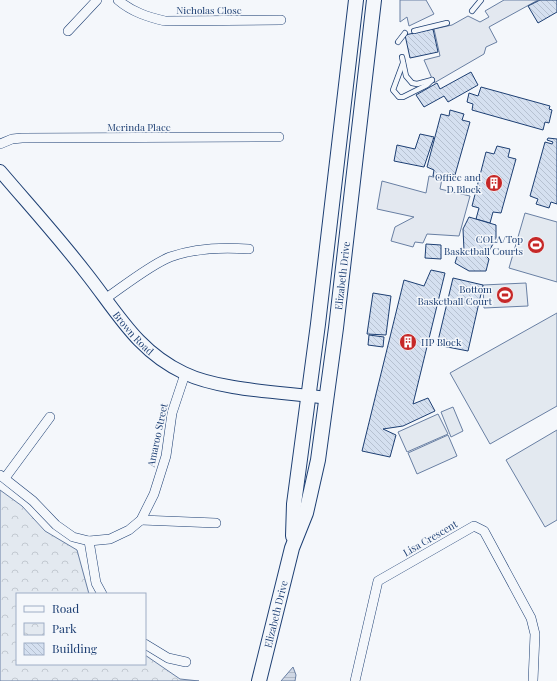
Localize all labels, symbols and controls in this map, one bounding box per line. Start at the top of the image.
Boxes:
street label: Nicholas Close [176,3,242,17]
street label: Merinda Place [107,120,171,134]
place label: Office and D Block [435,170,481,196]
building icon: Office and D Block [484,173,504,193]
place label: COLA/Top Basketball Courts [444,232,523,258]
sports icon: COLA/Top Basketball Courts [526,235,546,255]
street label: Elizabeth Drive [331,241,353,311]
place label: Bottom Basketball Court [418,282,492,308]
sports icon: Bottom Basketball Court [495,285,515,305]
street label: Brown Road [110,308,157,358]
building icon: HP Block [398,332,418,352]
place label: HP Block [421,335,462,349]
street label: Amaroo Street [143,401,171,469]
street label: Lisa Crescent [400,517,460,559]
street label: Elizabeth Drive [261,579,291,649]
legend [16,593,146,665]
text: Road [52,600,79,616]
text: Park [52,620,77,636]
text: Building [52,640,98,656]

